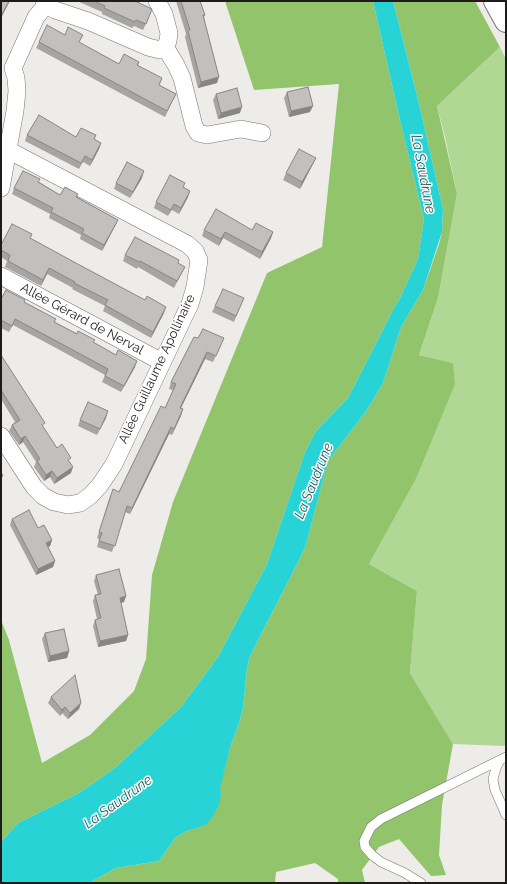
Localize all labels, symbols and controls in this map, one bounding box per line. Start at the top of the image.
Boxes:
water label: La Saudrune [407,133,439,215]
street label: Allée Gérard de Nerval [18,280,146,358]
street label: Allée Guillaume Apollinaire [115,292,199,446]
water label: La Saudrune [291,441,337,521]
water label: La Saudrune [81,772,155,832]

